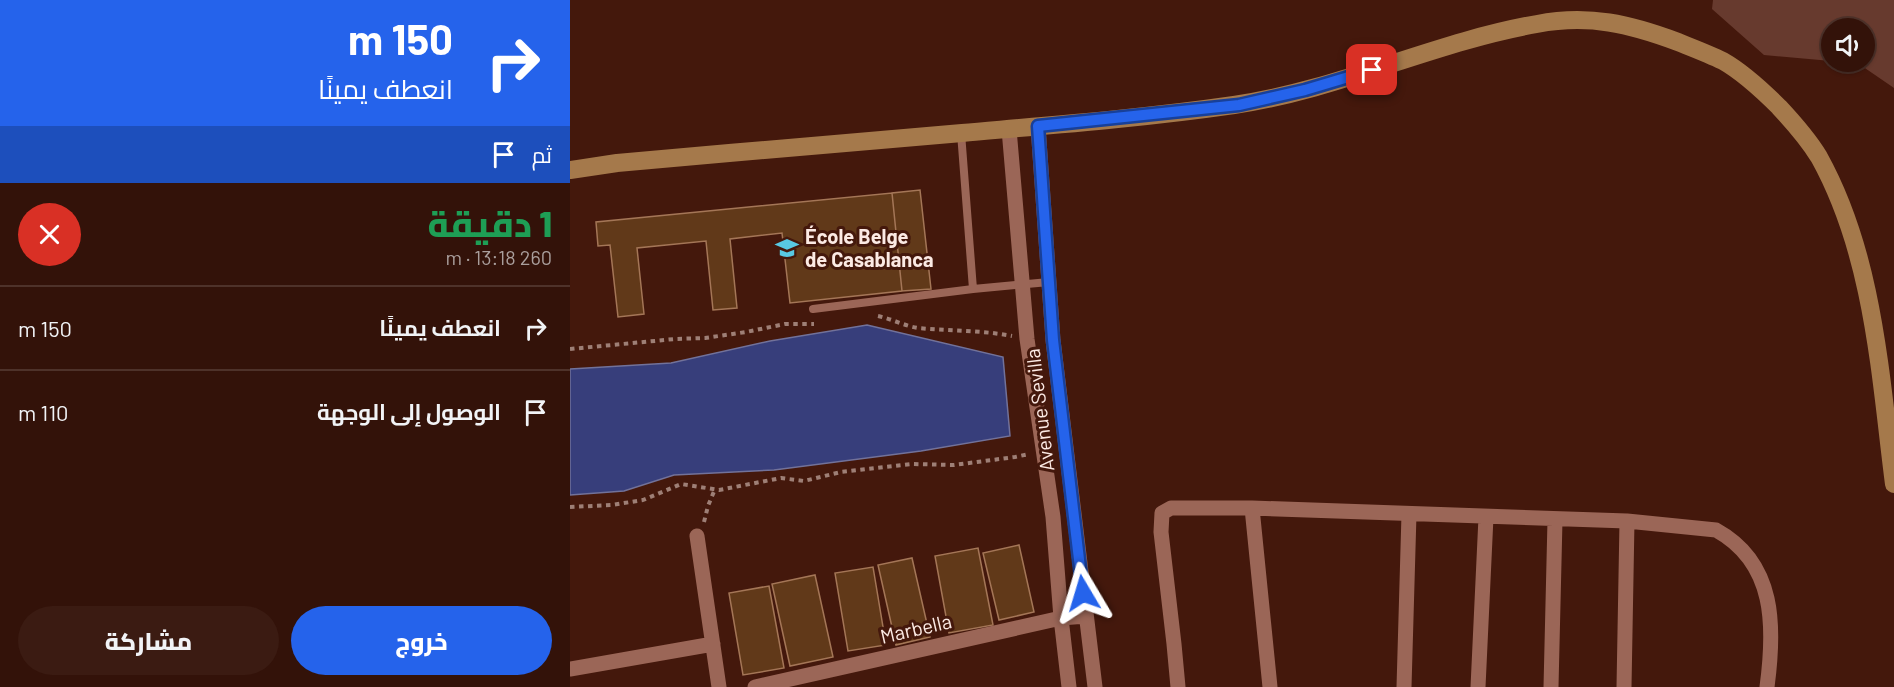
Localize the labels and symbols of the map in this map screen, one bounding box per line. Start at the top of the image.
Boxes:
pin [1346,44,1397,95]
place label: École Belge de Casablanca [805,224,933,271]
school or university icon: École Belge de Casablanca [774,235,800,261]
street label: Avenue Sevilla [1020,347,1058,473]
position arrow [1051,561,1115,625]
street label: Marbella [878,608,954,648]

